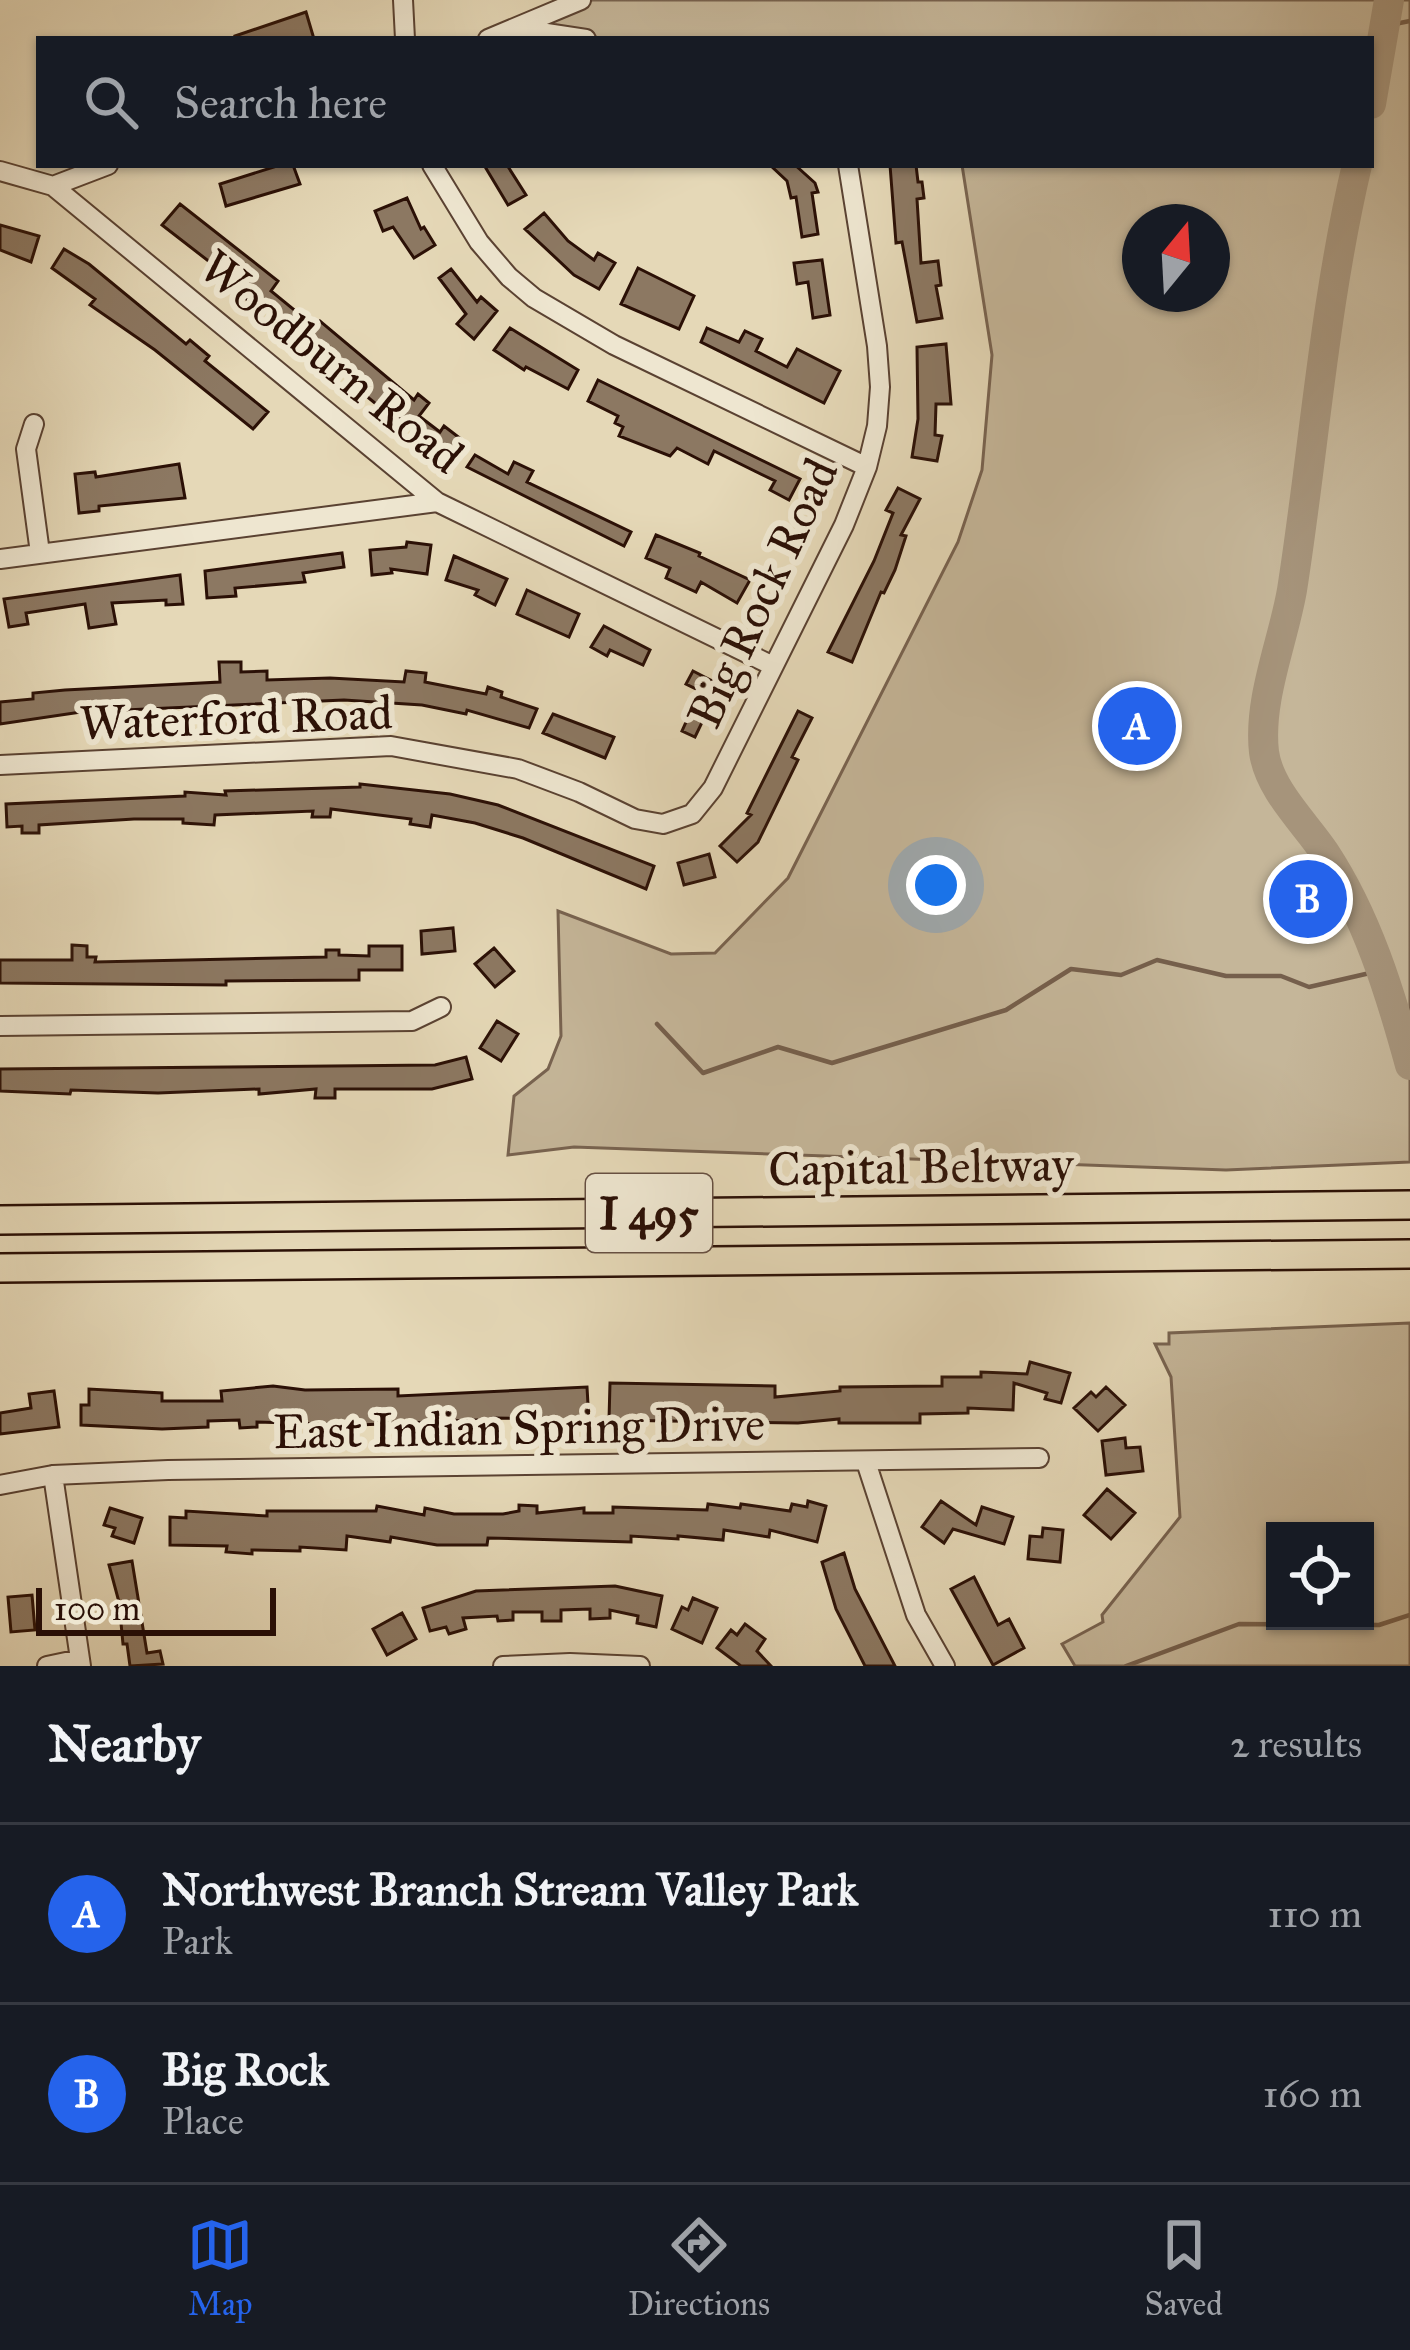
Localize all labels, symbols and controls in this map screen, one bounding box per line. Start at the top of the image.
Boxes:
search box [36,36,1374,168]
icon: search [78,69,144,135]
text: Search here [174,75,387,130]
north arrow [1122,204,1230,312]
street label: Woodburn Road [188,237,475,486]
street label: Big Rock Road [674,449,851,737]
pin: A [1098,681,1176,771]
street label: Waterford Road [78,683,394,752]
pin: B [1269,854,1347,944]
your location [906,855,966,915]
street label: Capital Beltway [768,1134,1076,1199]
road number: I 495 [586,1174,712,1252]
street label: East Indian Spring Drive [272,1394,766,1461]
map controls [1266,1522,1374,1630]
button: locate [1266,1522,1374,1630]
scale bar [36,1582,276,1635]
text: 100 m [54,1589,140,1629]
text: Nearby [48,1713,200,1775]
text: 2 results [1230,1720,1362,1768]
text: Northwest Branch Stream Valley Park [162,1862,858,1917]
text: A [74,1890,100,1938]
text: 110 m [1267,1890,1362,1938]
text: Park [162,1917,233,1965]
text: Big Rock [162,2042,329,2097]
text: B [74,2070,100,2118]
text: 160 m [1263,2070,1362,2118]
text: Place [162,2097,244,2145]
tab: Map [187,2212,253,2324]
tab: Directions [628,2212,770,2324]
tab: Saved [1144,2212,1223,2324]

